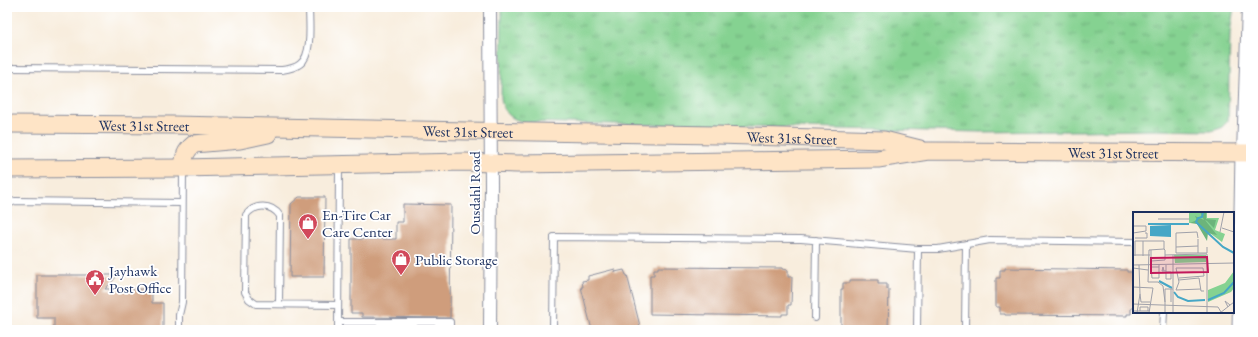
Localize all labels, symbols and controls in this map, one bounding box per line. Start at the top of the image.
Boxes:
street label: West 31st Street [99,115,190,135]
street label: West 31st Street [422,121,514,141]
street label: West 31st Street [746,126,838,148]
street label: West 31st Street [1068,142,1159,162]
street label: Ousdahl Road [465,151,484,235]
place label: En-Tire Car Care Center [322,205,393,241]
shop icon: En-Tire Car Care Center [297,212,319,240]
inset map [1133,212,1234,313]
shop icon: Public Storage [390,248,412,276]
place label: Public Storage [415,250,498,269]
place label: Jayhawk Post Office [107,261,171,297]
public building icon: Jayhawk Post Office [84,268,106,296]

